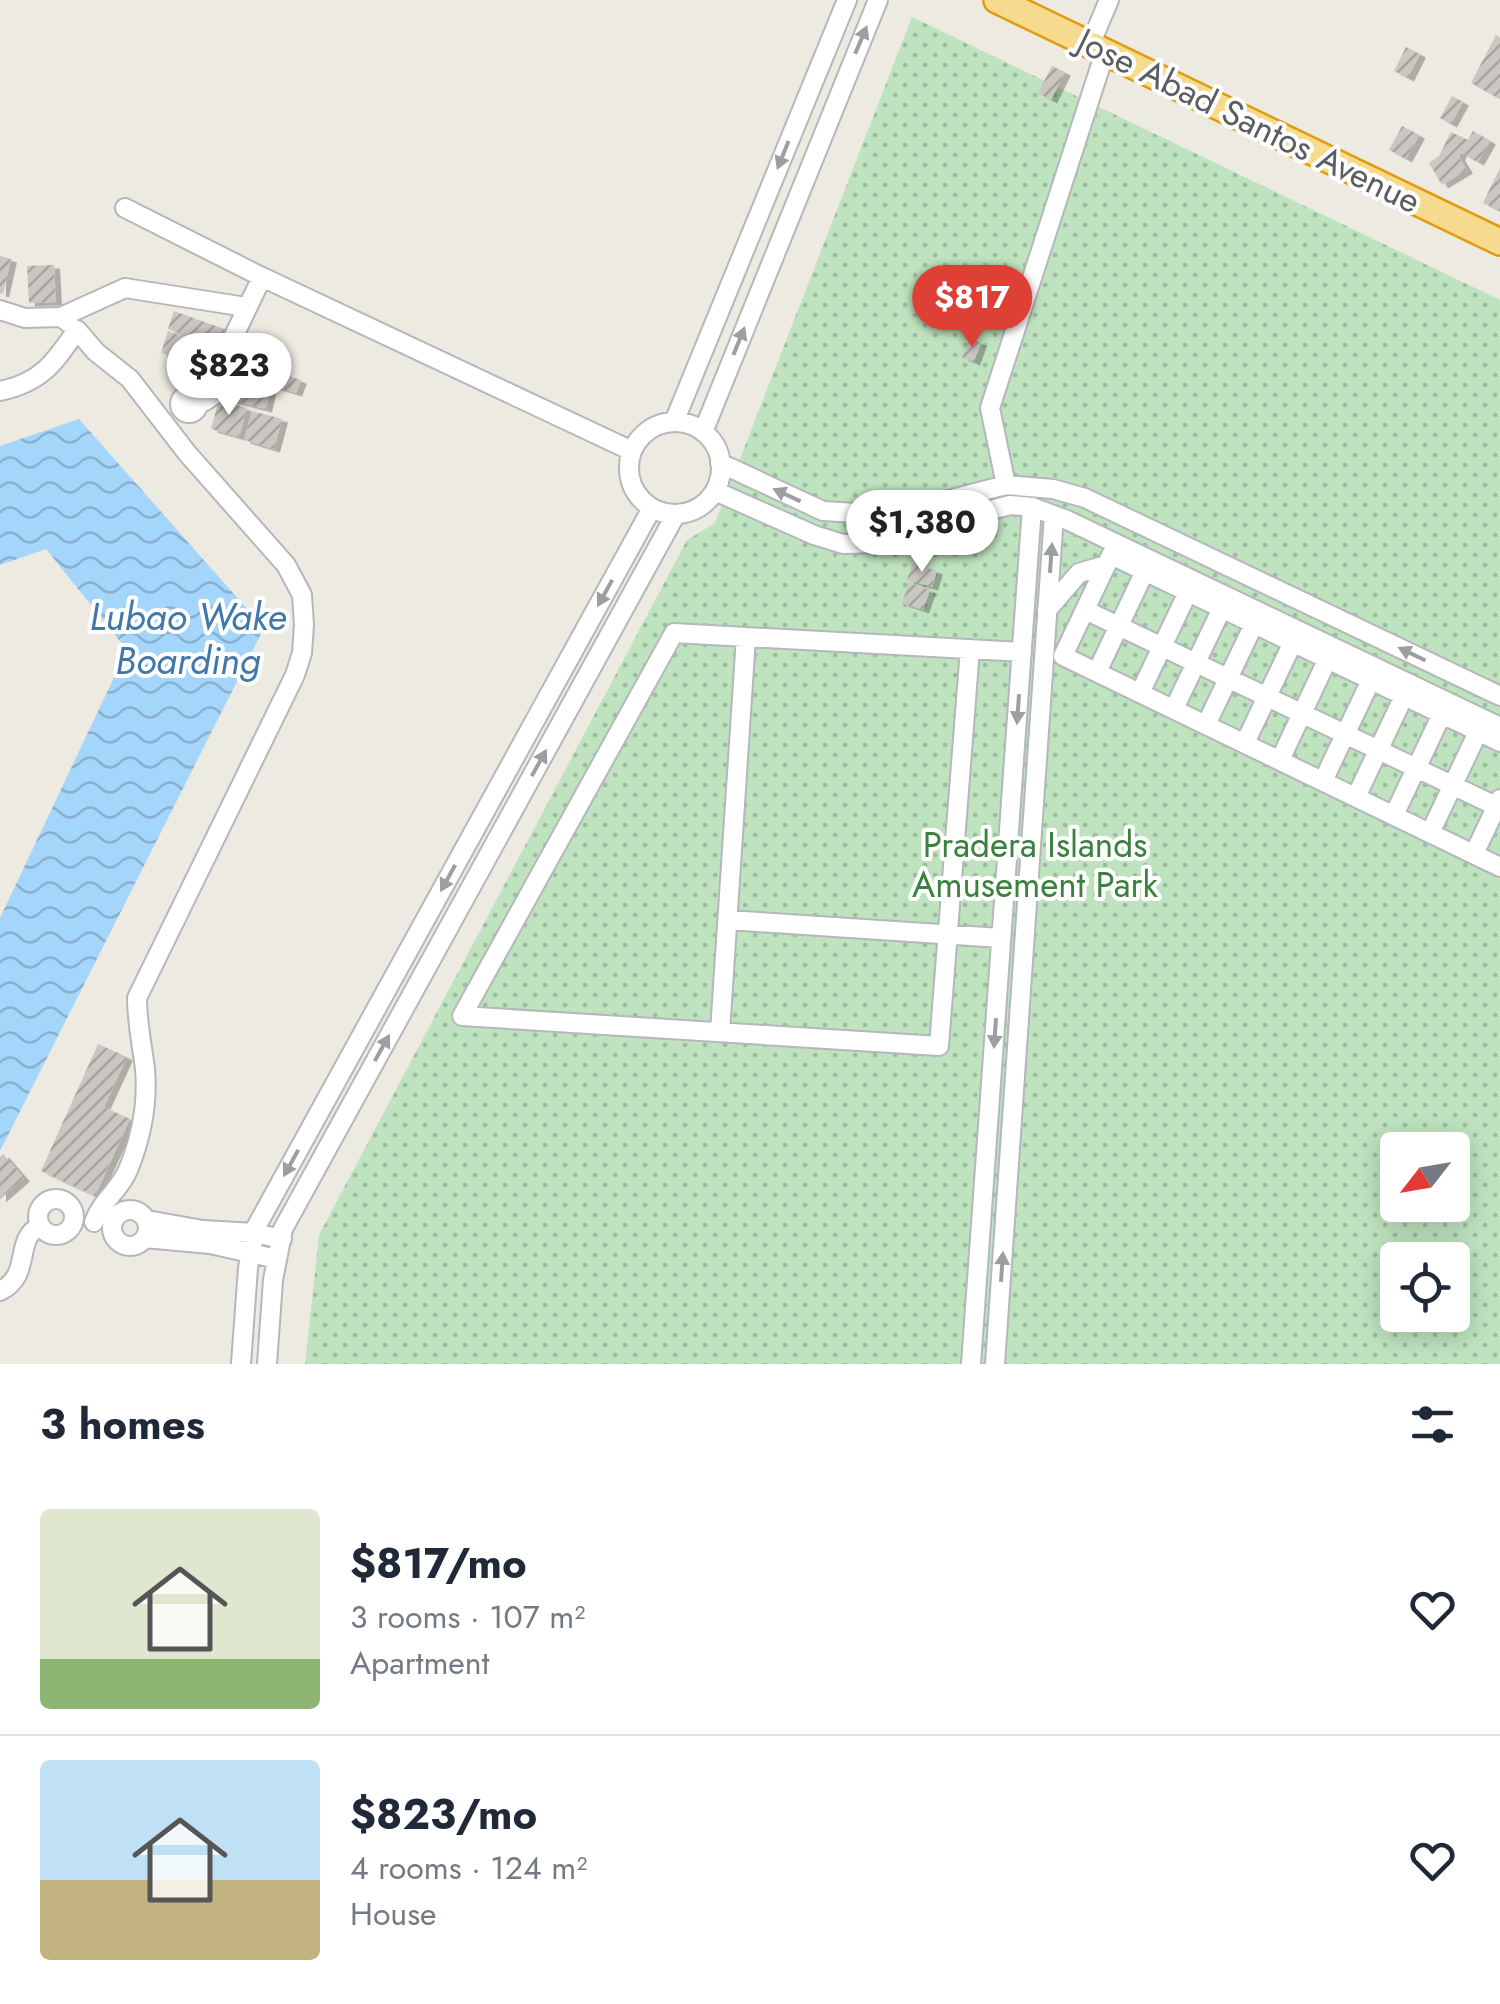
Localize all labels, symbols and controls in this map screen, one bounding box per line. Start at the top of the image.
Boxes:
street label: Jose Abad Santos Avenue [1065,14,1429,226]
one-way arrow [853,25,869,55]
one-way arrow [775,140,791,170]
pin: $817 [913,265,1031,350]
text: $817 [934,274,1010,320]
one-way arrow [732,326,748,356]
pin: $823 [170,333,288,418]
text: $823 [189,342,269,388]
one-way arrow [772,486,801,503]
pin: $1,380 [841,490,1003,575]
text: $1,380 [868,499,976,545]
one-way arrow [1043,542,1059,574]
one-way arrow [596,579,614,607]
water label: Lubao Wake Boarding [89,589,287,688]
one-way arrow [1397,646,1426,663]
one-way arrow [1009,694,1025,725]
one-way arrow [530,749,547,778]
park label: Pradera Islands Amusement Park [912,820,1159,910]
one-way arrow [440,863,457,892]
one-way arrow [986,1018,1002,1050]
one-way arrow [374,1034,391,1063]
north arrow [1380,1132,1470,1222]
map controls [1380,1132,1470,1332]
one-way arrow [283,1148,300,1177]
button: locate [1380,1242,1470,1332]
one-way arrow [994,1250,1010,1282]
text: 3 homes [40,1394,205,1455]
icon: filters [1405,1397,1460,1452]
text: $817/mo [350,1533,527,1594]
icon: home [120,1549,240,1669]
icon: heart [1405,1582,1460,1637]
text: 3 rooms · 107 m² [350,1594,585,1640]
text: Apartment [350,1640,489,1686]
text: $823/mo [350,1784,537,1845]
icon: home [120,1800,240,1920]
icon: heart [1405,1833,1460,1888]
text: 4 rooms · 124 m² [350,1845,587,1891]
text: House [350,1891,437,1937]

